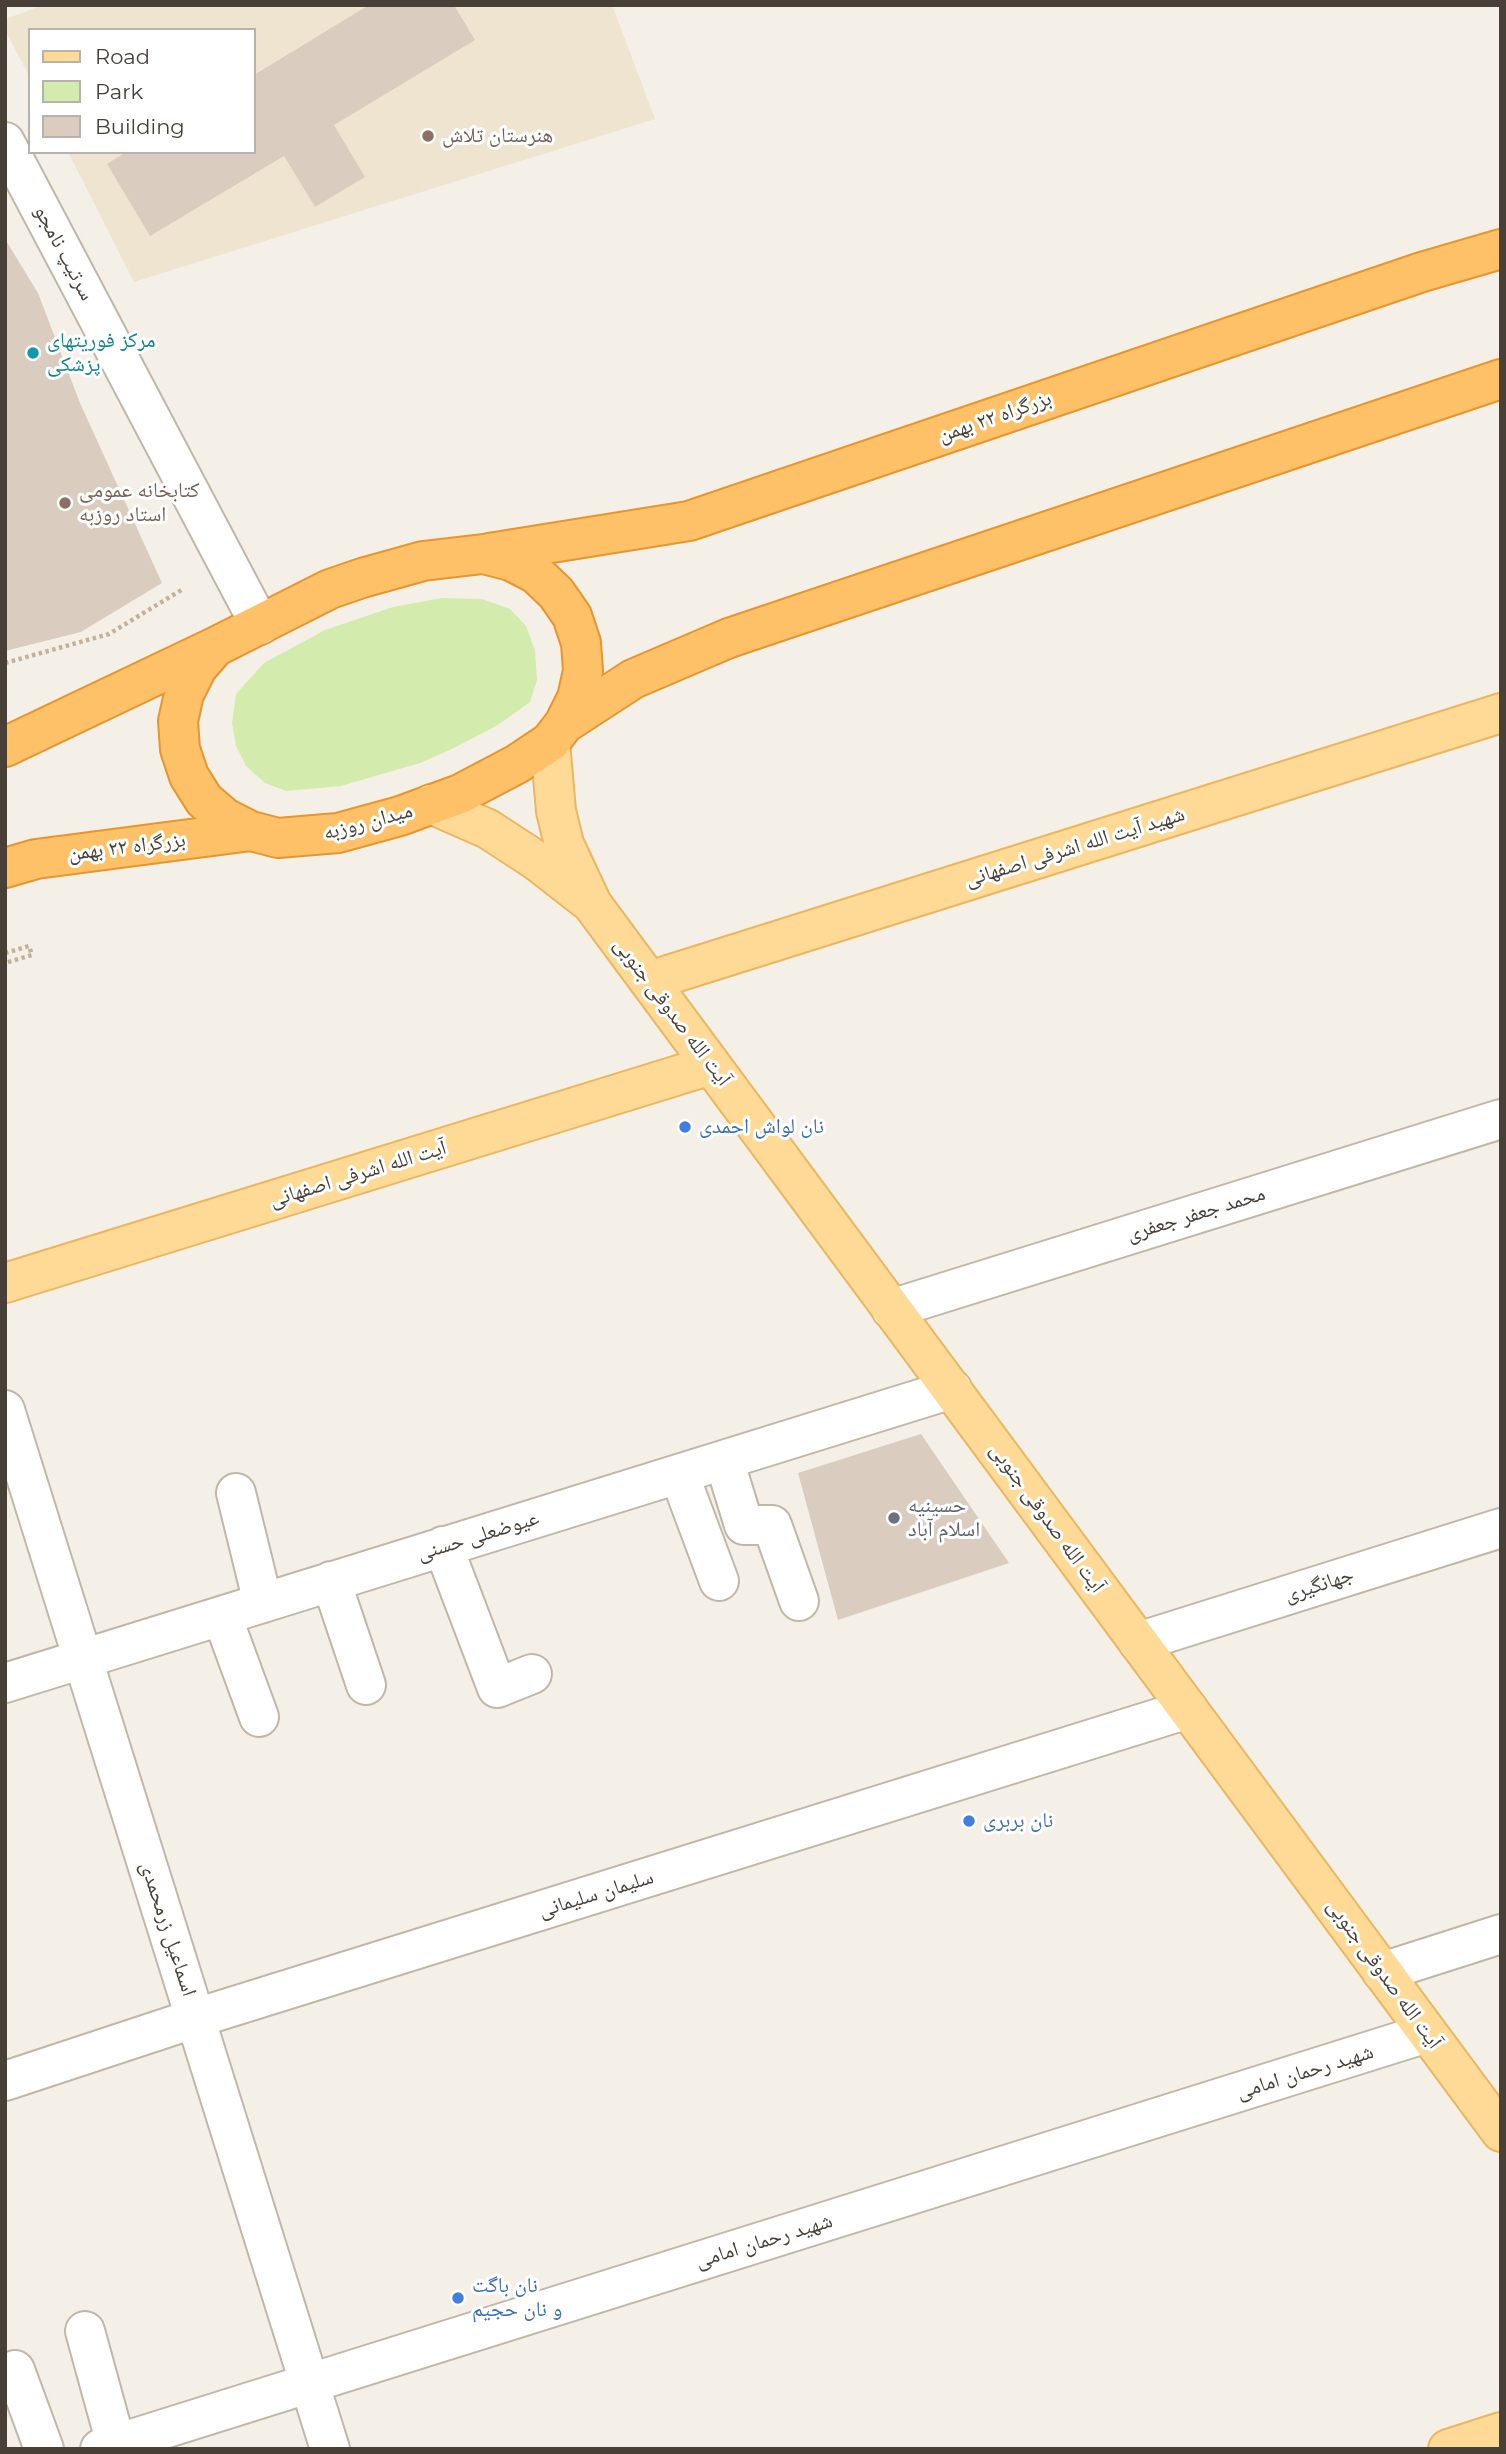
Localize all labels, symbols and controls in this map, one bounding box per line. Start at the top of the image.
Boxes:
legend [28,28,256,154]
text: Road [95,44,150,69]
text: Park [95,79,143,104]
text: Building [95,114,185,139]
place label: هنرستان تلاش [442,123,553,149]
marker: هنرستان تلاش [420,128,436,144]
street label: سرتیپ نامجو [28,201,100,305]
place label: مرکز فوریتهای پزشکی [47,328,156,378]
marker: مرکز فوریتهای پزشکی [25,345,41,361]
street label: بزرگراه ۲۲ بهمن [935,386,1055,448]
place label: کتابخانه عمومی استاد روزبه [79,478,200,528]
marker: کتابخانه عمومی استاد روزبه [57,495,73,511]
street label: میدان روزبه [321,798,415,846]
street label: شهید آیت الله اشرفی اصفهانی [962,802,1188,892]
street label: بزرگراه ۲۲ بهمن [67,827,187,867]
street label: آیت الله صدوقی جنوبی [608,933,736,1091]
place label: نان لواش احمدی [699,1114,824,1140]
marker: نان لواش احمدی [677,1119,693,1135]
street label: آیت الله اشرفی اصفهانی [267,1135,449,1213]
street label: محمد جعفر جعفری [1124,1181,1268,1247]
street label: آیت الله صدوقی جنوبی [984,1438,1110,1598]
place label: حسینیه اسلام آباد [908,1493,980,1543]
street label: عیوضعلی حسنی [414,1506,542,1566]
marker: حسینیه اسلام آباد [886,1510,902,1526]
street label: جهانگیری [1281,1562,1357,1608]
place label: نان بربری [983,1808,1053,1834]
marker: نان بربری [961,1813,977,1829]
street label: اسماعیل زرمحمدی [134,1858,202,2000]
street label: سلیمان سلیمانی [535,1865,657,1923]
street label: آیت الله صدوقی جنوبی [1321,1894,1447,2054]
street label: شهید رحمان امامی [1233,2039,1377,2105]
street label: شهید رحمان امامی [692,2208,836,2274]
place label: نان باگت و نان حجیم [472,2273,562,2323]
marker: نان باگت و نان حجیم [450,2290,466,2306]

